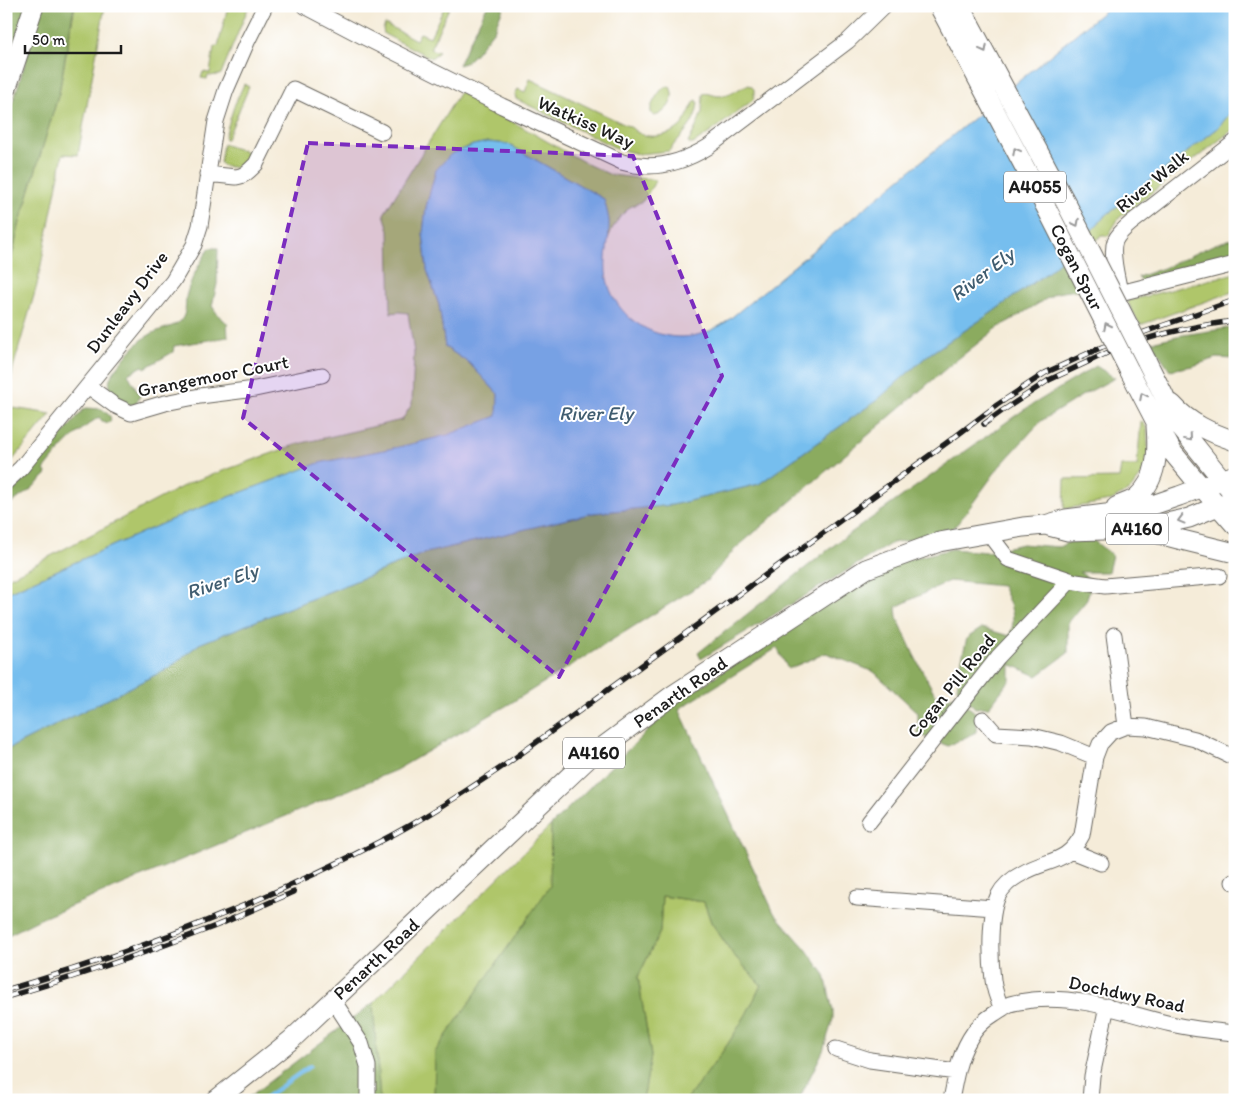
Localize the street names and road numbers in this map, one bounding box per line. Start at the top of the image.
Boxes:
street label: Watkiss Way [534,90,638,154]
street label: River Walk [1111,145,1193,217]
road number: A4055 [1004,172,1066,202]
street label: Cogan Spur [1045,220,1109,315]
street label: Dunleavy Drive [81,246,173,358]
street label: Grangemoor Court [136,350,290,402]
road number: A4160 [1106,514,1168,544]
street label: Cogan Pill Road [902,629,1000,743]
street label: Penarth Road [629,651,731,733]
road number: A4160 [563,738,625,768]
street label: Penarth Road [328,913,424,1005]
street label: Dochdwy Road [1067,970,1188,1018]

